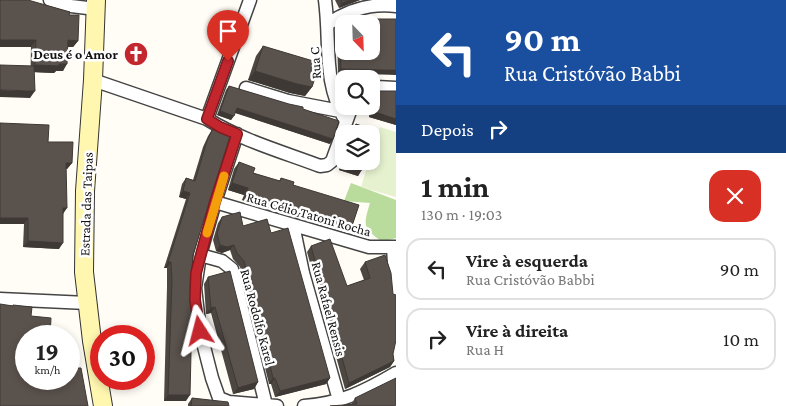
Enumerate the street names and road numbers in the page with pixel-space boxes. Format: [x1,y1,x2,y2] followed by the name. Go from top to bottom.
[306,46,324,80] street label: Rua C
[76,152,96,256] street label: Estrada das Taipas
[245,189,373,240] street label: Rua Célio Tatoni Rocha
[309,260,349,358] street label: Rua Rafael Rensis
[237,267,279,367] street label: Rua Rodolfo Karel

